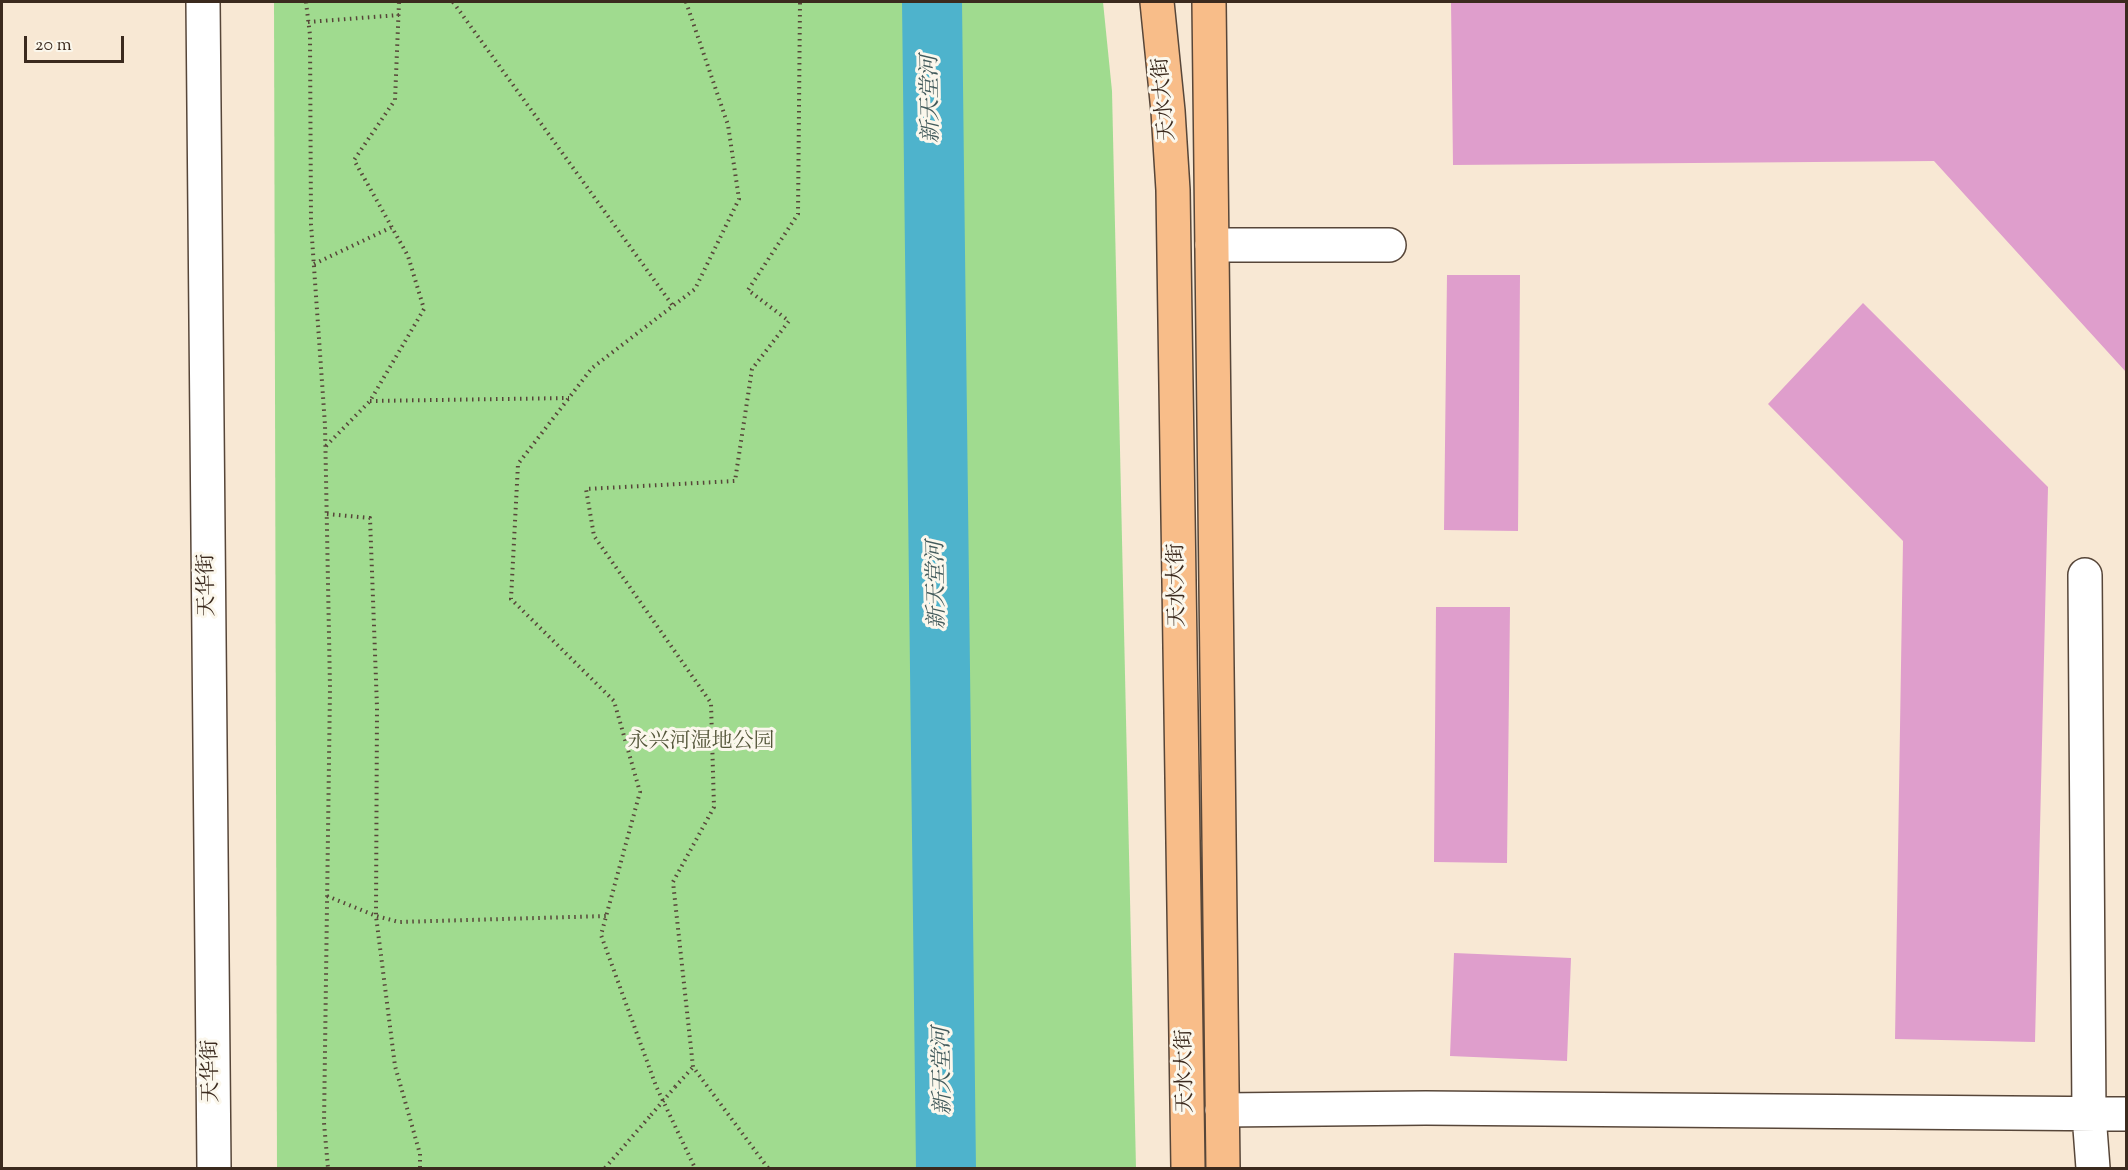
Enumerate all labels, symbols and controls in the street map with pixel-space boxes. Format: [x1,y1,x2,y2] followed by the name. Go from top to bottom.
[27,24,128,62] scale bar
[35,33,72,59] text: 20 m
[919,55,947,143] water label: 新天堂河
[1150,56,1182,142] street label: 天水大街
[925,541,953,629] water label: 新天堂河
[1166,543,1192,627] street label: 天水大街
[196,553,222,617] street label: 天华街
[628,730,774,756] park label: 永兴河湿地公园
[931,1027,959,1115] water label: 新天堂河
[1174,1029,1200,1113] street label: 天水大街
[200,1039,226,1103] street label: 天华街

